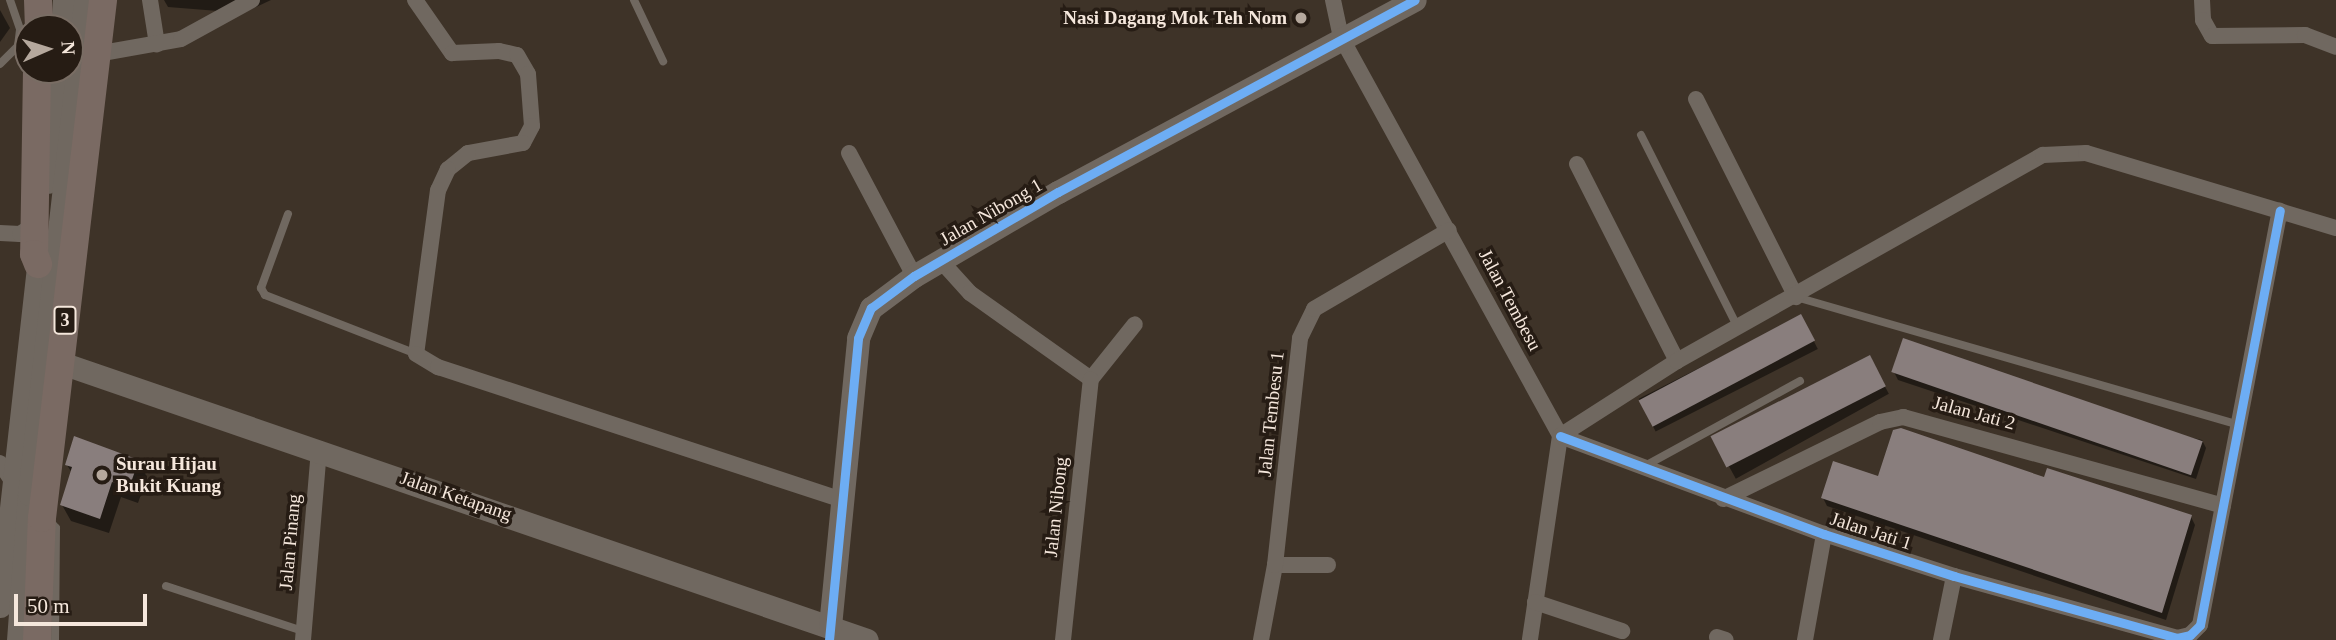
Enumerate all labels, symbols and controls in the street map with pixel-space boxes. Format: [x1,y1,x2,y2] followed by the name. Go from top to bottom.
[1063,7,1287,29] place label: Nasi Dagang Mok Teh Nom
[1293,10,1309,26] marker: Nasi Dagang Mok Teh Nom
[14,14,84,84] north arrow
[58,41,79,55] text: N
[935,173,1047,251] street label: Jalan Nibong 1
[1474,245,1546,355] street label: Jalan Tembesu
[53,306,77,334] road number: 3
[1253,350,1289,478] street label: Jalan Tembesu 1
[1930,391,2018,435] street label: Jalan Jati 2
[116,453,221,497] place label: Surau Hijau Bukit Kuang
[1039,456,1073,558] street label: Jalan Nibong
[397,466,515,526] street label: Jalan Ketapang
[94,467,110,483] marker: Surau Hijau Bukit Kuang
[274,493,306,591] street label: Jalan Pinang
[1827,507,1915,555] street label: Jalan Jati 1
[18,580,150,624] scale bar
[27,594,70,618] text: 50 m

